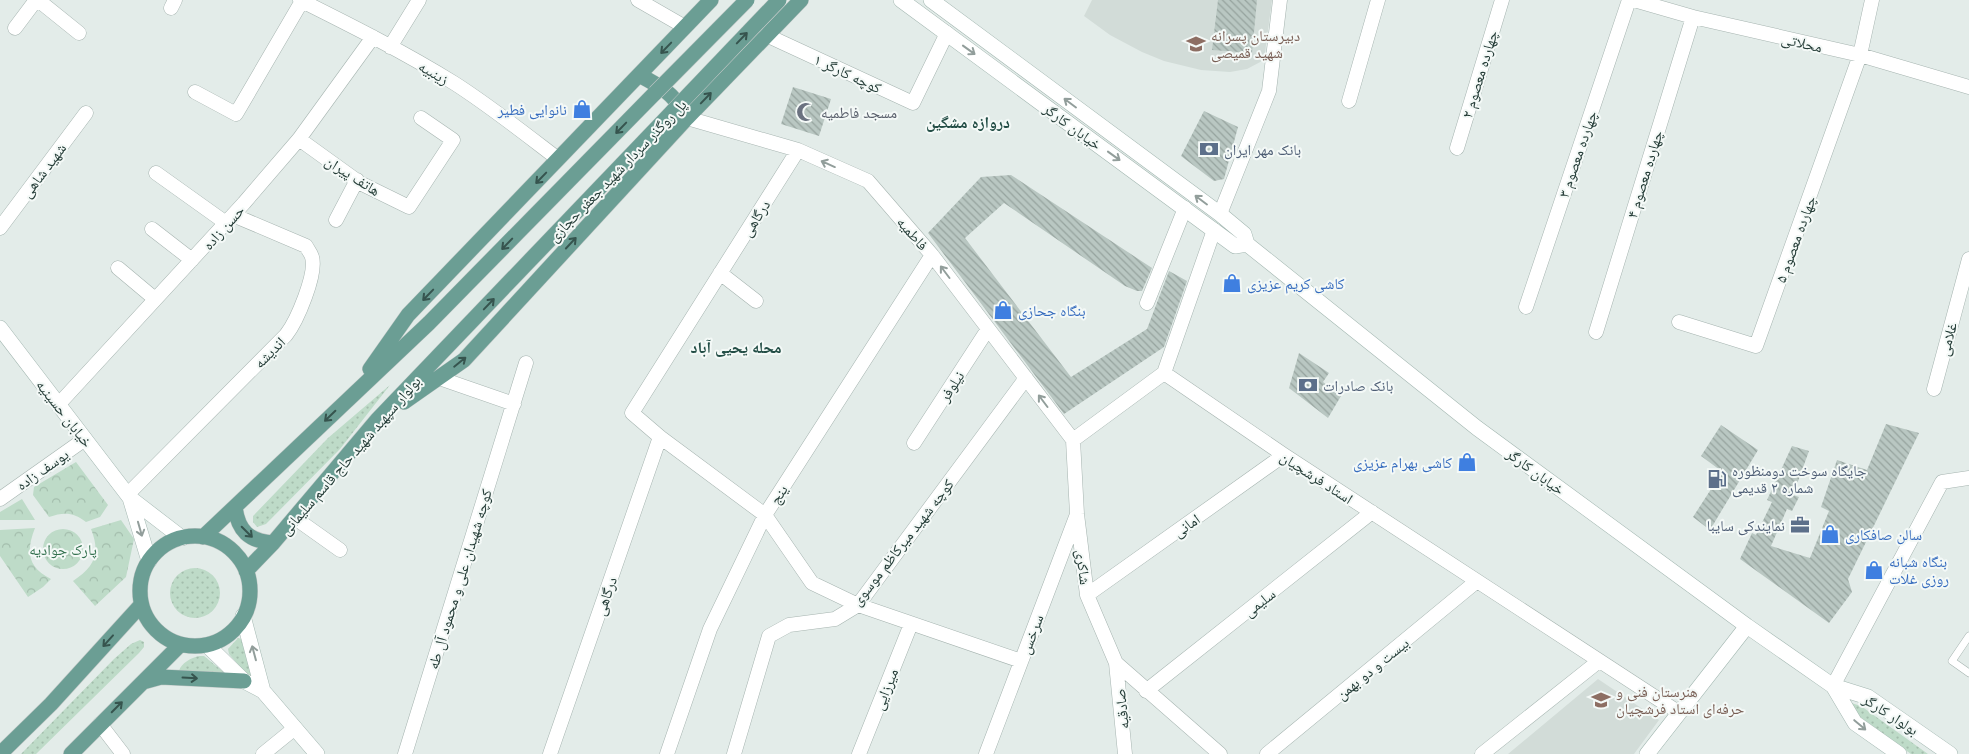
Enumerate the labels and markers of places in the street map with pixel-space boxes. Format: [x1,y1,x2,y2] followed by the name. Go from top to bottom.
[1211,25,1300,63] place label: دبیرستان پسرانه شهید قمیصی
[1185,33,1207,55] school or university icon: دبیرستان پسرانه شهید قمیصی
[571,98,593,120] shop icon: نانوایی فطیر
[497,99,567,120] place label: نانوایی فطیر
[795,101,817,123] mosque icon: مسجد فاطمیه
[821,102,897,122] place label: مسجد فاطمیه
[1198,138,1220,160] bank icon: بانک مهر ایران
[1224,139,1301,160] place label: بانک مهر ایران
[1221,272,1243,294] shop icon: کاشی کریم عزیزی
[1247,273,1344,294] place label: کاشی کریم عزیزی
[992,299,1014,321] shop icon: بنگاه جحازی
[1018,300,1086,321] place label: بنگاه جحازی
[1297,374,1319,396] bank icon: بانک صادرات
[1323,375,1393,395] place label: بانک صادرات
[1456,451,1478,473] shop icon: کاشی بهرام عزیزی
[1353,452,1452,473] place label: کاشی بهرام عزیزی
[1732,460,1867,498] place label: جایگاه سوخت دومنظوره شماره ۲ قدیمی
[1706,468,1728,490] fuel station icon: جایگاه سوخت دومنظوره شماره ۲ قدیمی
[1789,514,1811,536] office icon: نمايندكى سايبا
[1707,515,1785,536] place label: نمايندكى سايبا
[1819,523,1841,545] shop icon: سالن صافكارى
[1845,524,1922,545] place label: سالن صافكارى
[1889,551,1949,589] place label: بنگاه شبانه روزی غلات
[1863,559,1885,581] shop icon: بنگاه شبانه روزی غلات
[1616,681,1745,719] place label: هنرستان فنی و حرفه‌ای استاد فرشچیان
[1590,689,1612,711] school or university icon: هنرستان فنی و حرفه‌ای استاد فرشچیان

